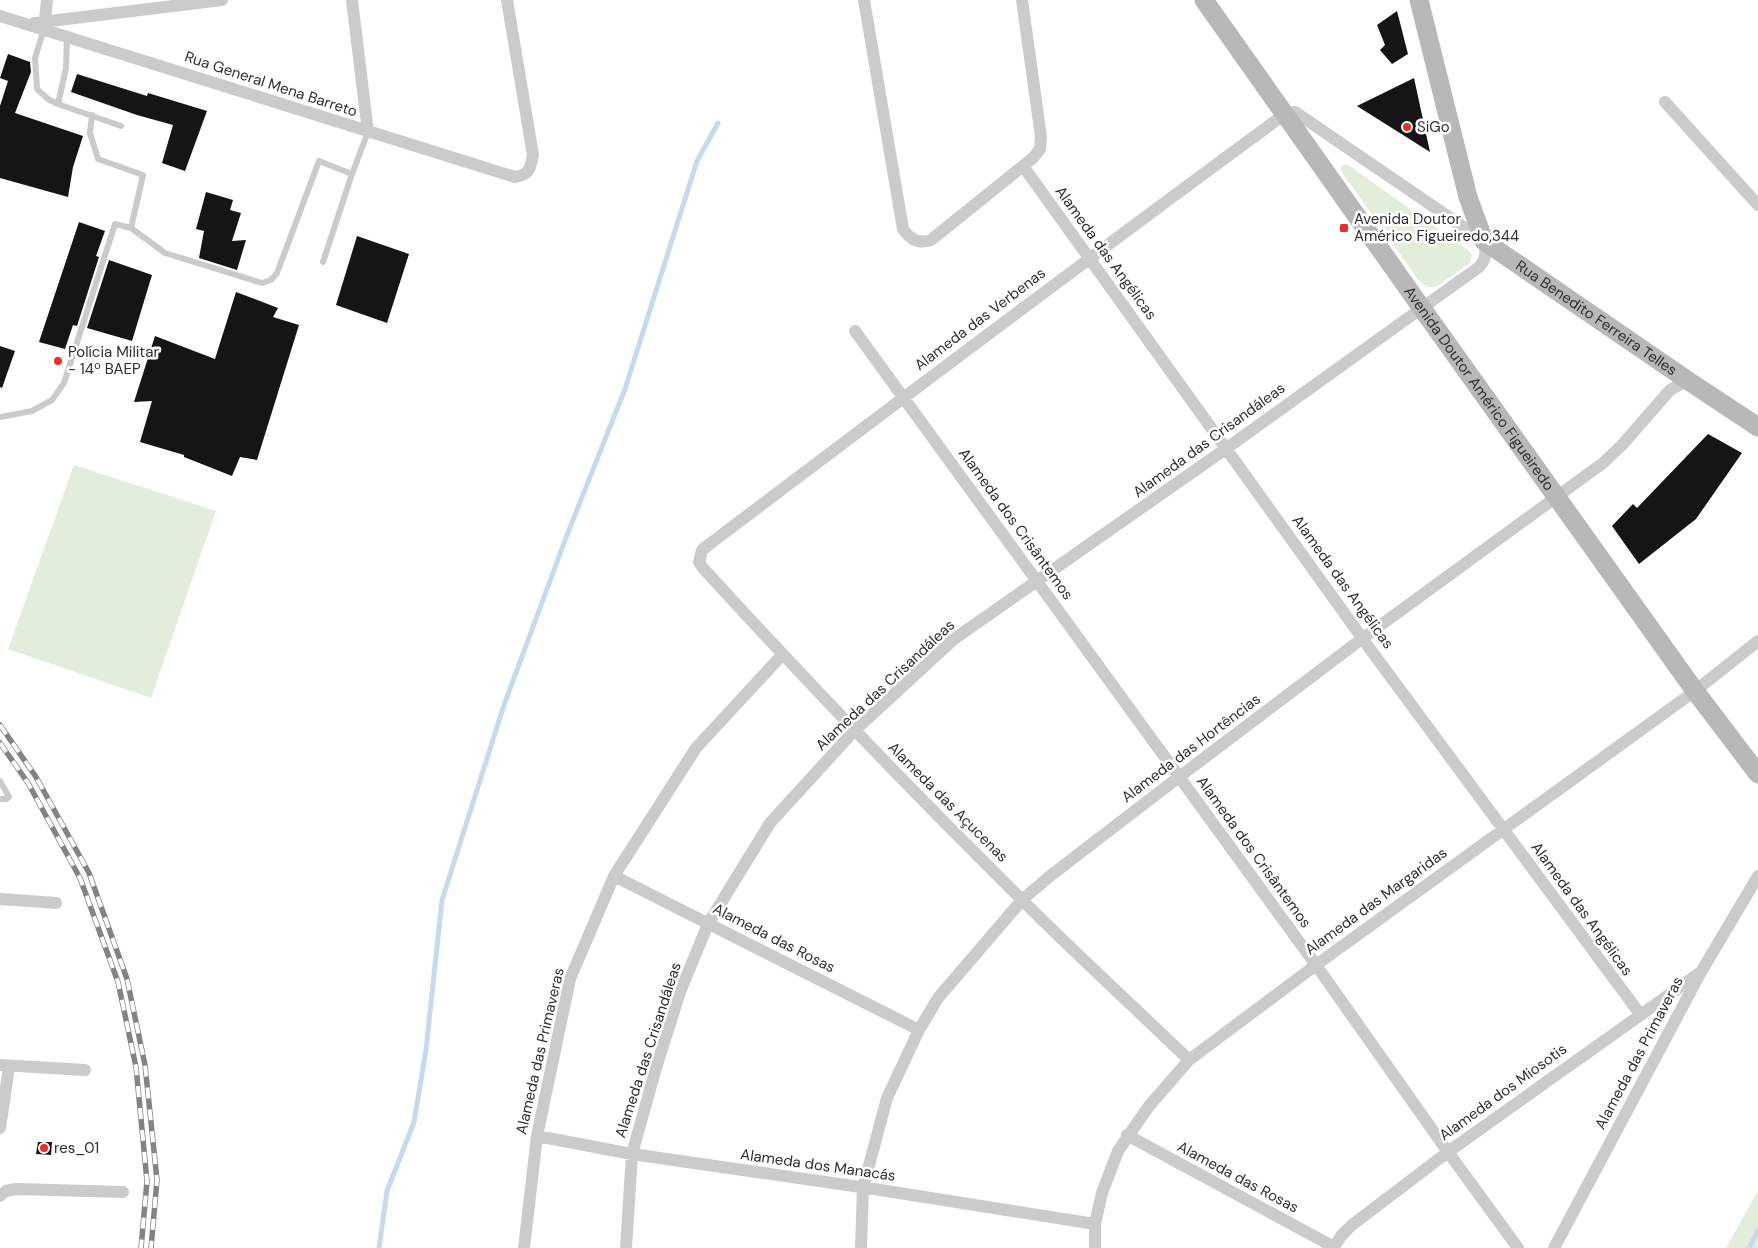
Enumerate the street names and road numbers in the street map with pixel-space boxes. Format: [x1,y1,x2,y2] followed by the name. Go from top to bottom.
[182,47,360,121] street label: Rua General Mena Barreto
[1051,182,1161,324] street label: Alameda das Angélicas
[1512,256,1681,380] street label: Rua Benedito Ferreira Telles
[910,263,1050,375] street label: Alameda das Verbenas
[1399,282,1559,495] street label: Avenida Doutor Américo Figueiredo
[1129,378,1289,502] street label: Alameda das Crisandáleas
[954,444,1078,604] street label: Alameda dos Crisântemos
[1288,511,1398,653] street label: Alameda das Angélicas
[811,615,959,755] street label: Alameda das Crisandáleas
[1117,689,1265,807] street label: Alameda das Hortências
[884,738,1012,866] street label: Alameda das Açucenas
[1192,772,1316,932] street label: Alameda dos Crisântemos
[1527,838,1637,980] street label: Alameda das Angélicas
[1301,843,1451,959] street label: Alameda das Margaridas
[710,899,838,977] street label: Alameda das Rosas
[610,960,686,1140] street label: Alameda das Crisandáleas
[511,966,569,1136] street label: Alameda das Primaveras
[1590,973,1688,1133] street label: Alameda das Primaveras
[1435,1039,1571,1145] street label: Alameda dos Miosotis
[1174,1137,1302,1217] street label: Alameda das Rosas
[739,1144,897,1186] street label: Alameda dos Manacás

